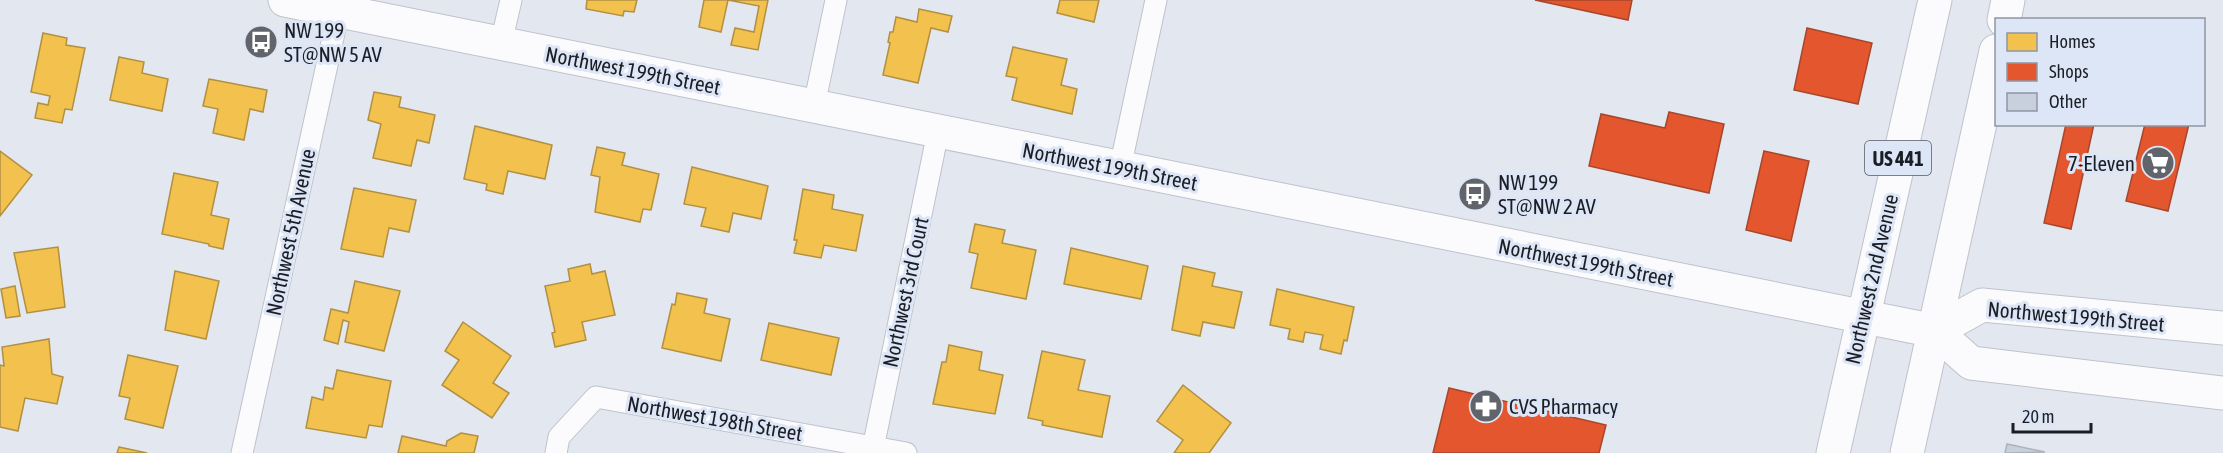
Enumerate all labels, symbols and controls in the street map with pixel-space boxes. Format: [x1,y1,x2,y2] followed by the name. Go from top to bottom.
[284,18,383,66] place label: NW 199 ST@NW 5 AV
[1995,18,2205,126] legend
[243,24,279,60] bus stop icon: NW 199 ST@NW 5 AV
[2049,31,2095,52] text: Homes
[544,41,722,99] street label: Northwest 199th Street
[2049,61,2089,82] text: Shops
[2049,91,2088,112] text: Other
[1021,137,1199,195] street label: Northwest 199th Street
[1865,141,1931,175] road number: US 441
[2140,145,2176,181] supermarket icon: 7-Eleven
[261,146,319,318] street label: Northwest 5th Avenue
[2068,151,2135,175] place label: 7-Eleven
[1498,170,1597,218] place label: NW 199 ST@NW 2 AV
[1457,176,1493,212] bus stop icon: NW 199 ST@NW 2 AV
[1840,192,1902,366] street label: Northwest 2nd Avenue
[877,215,933,369] street label: Northwest 3rd Court
[1497,233,1675,291] street label: Northwest 199th Street
[1987,296,2165,336] street label: Northwest 199th Street
[1468,388,1504,424] pharmacy icon: CVS Pharmacy
[626,391,804,445] street label: Northwest 198th Street
[1509,394,1619,418] place label: CVS Pharmacy
[2013,396,2091,434] scale bar
[2022,406,2054,427] text: 20 m

